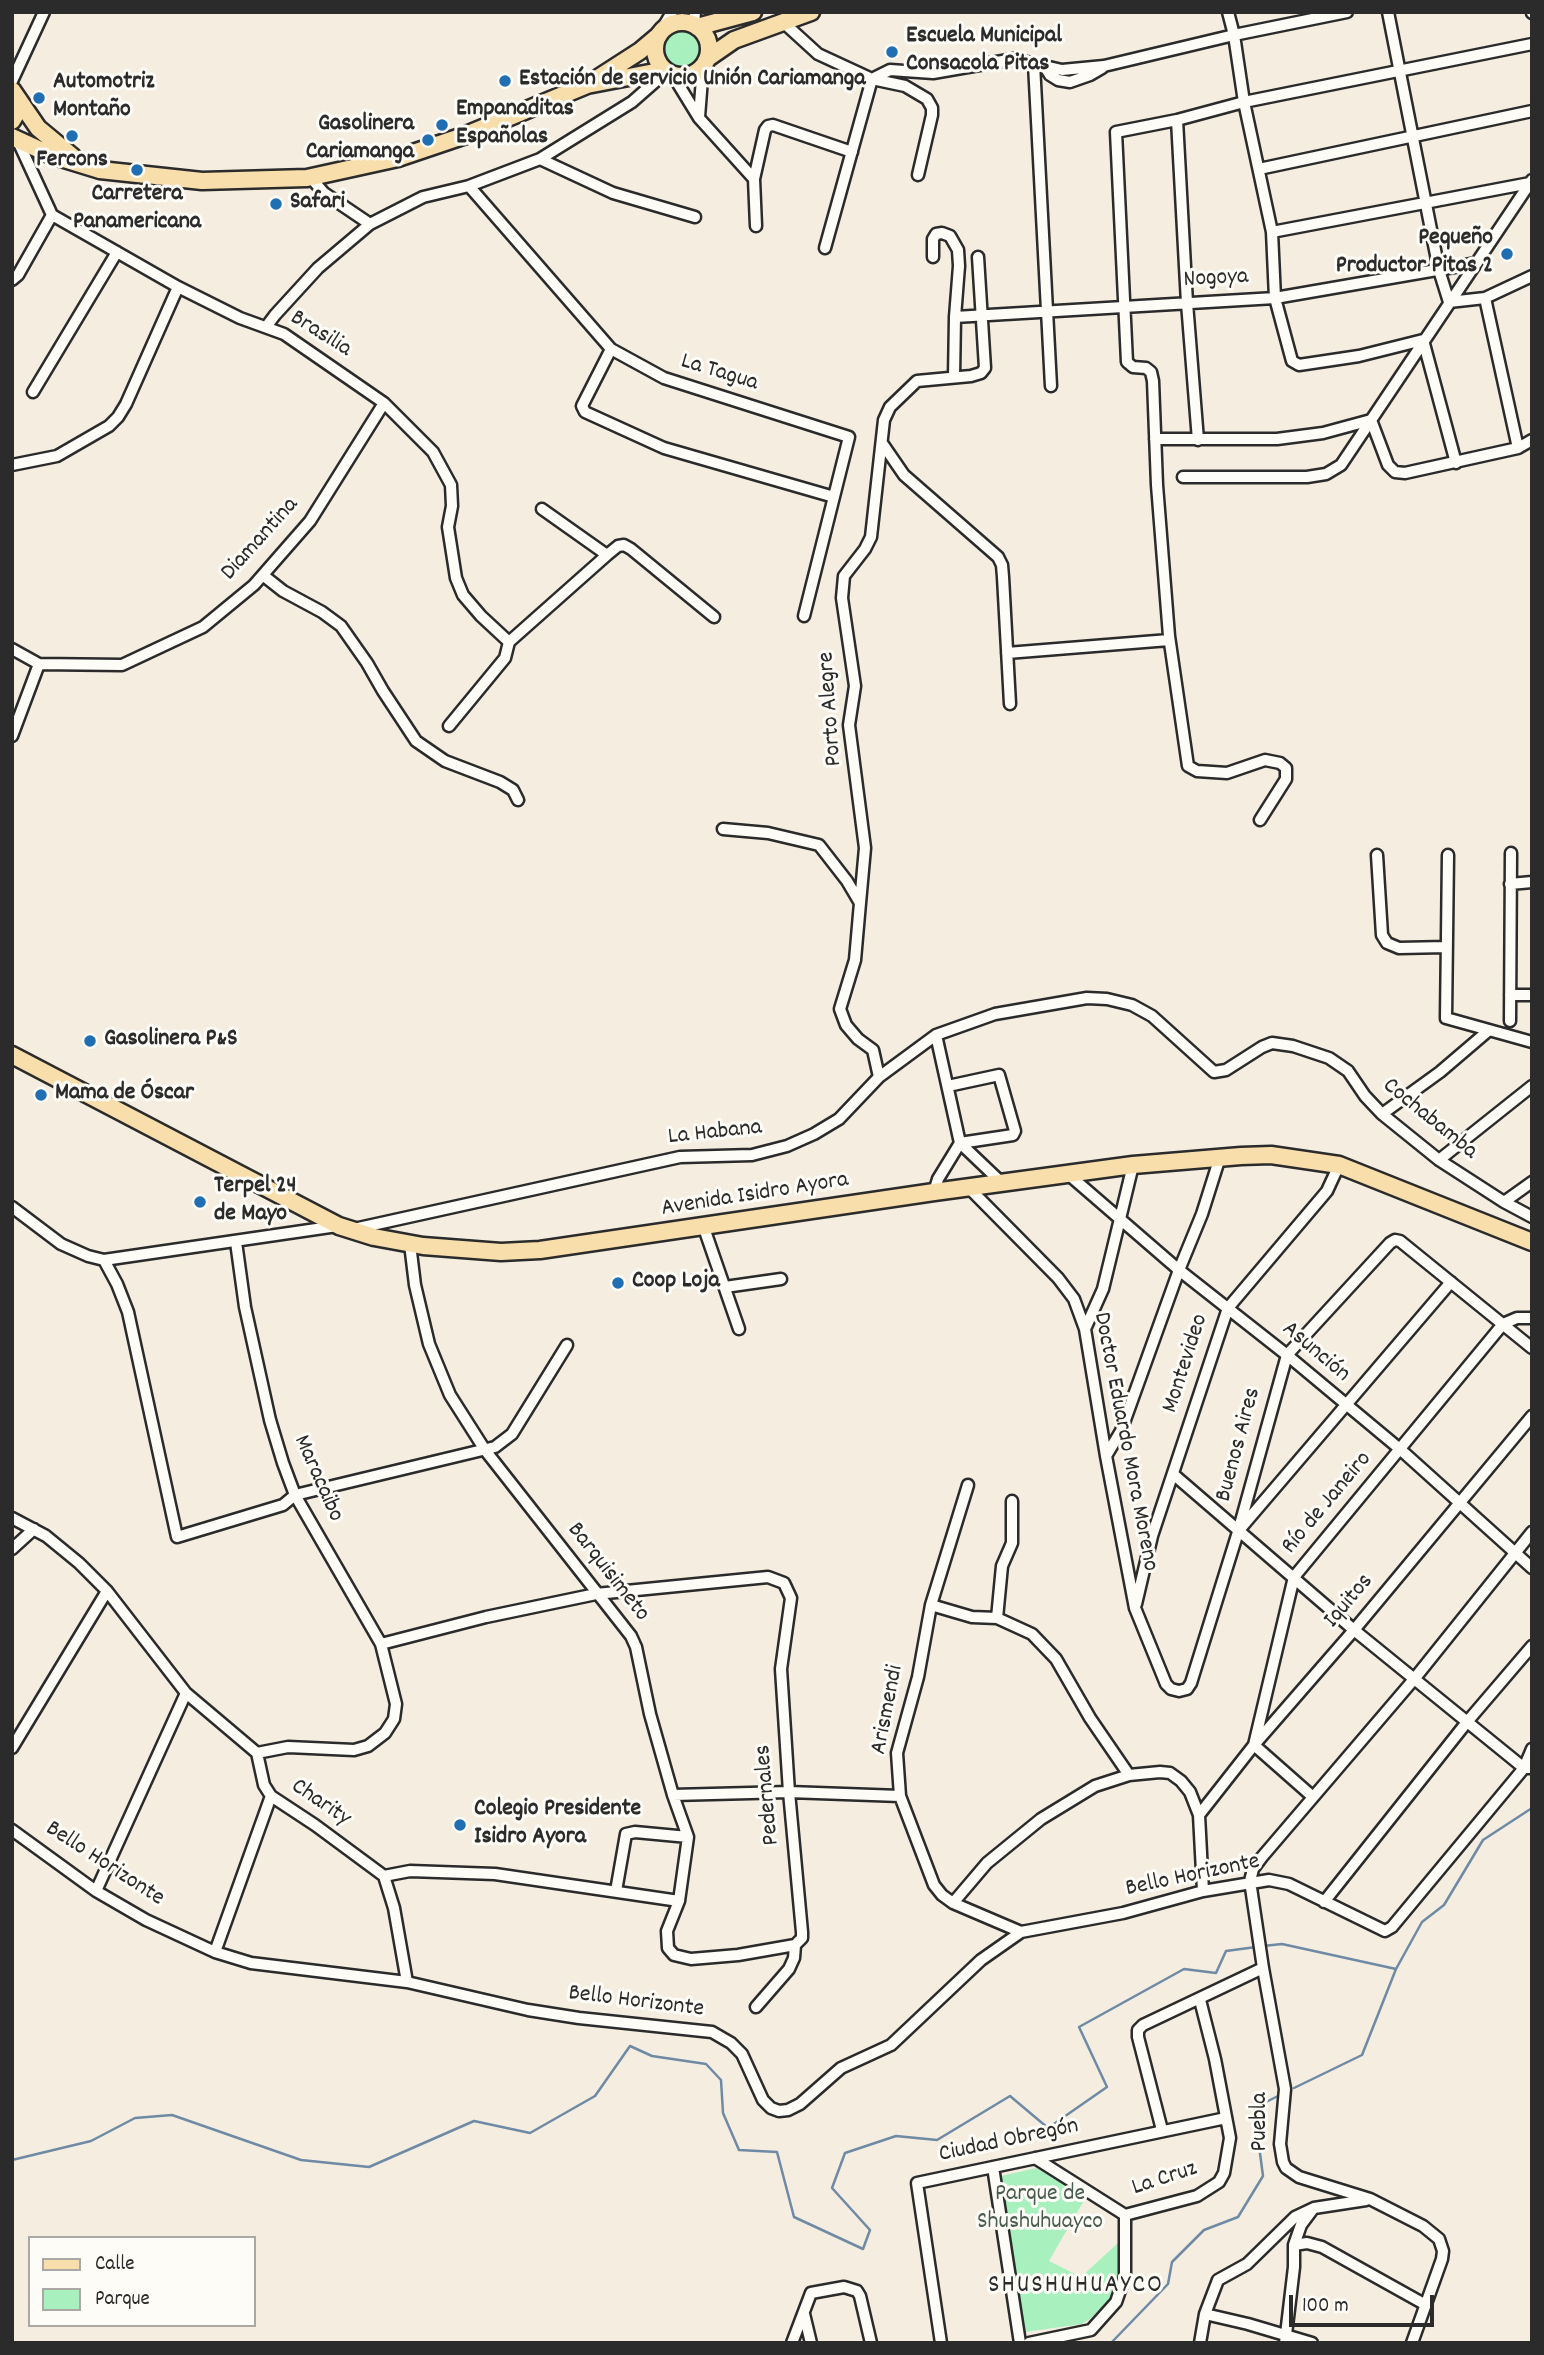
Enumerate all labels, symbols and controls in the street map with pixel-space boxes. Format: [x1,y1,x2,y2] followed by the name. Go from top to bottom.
[906,24,1062,80] place label: Escuela Municipal Consacola Pitas
[884,44,900,60] marker: Escuela Municipal Consacola Pitas
[519,67,865,95] place label: Estación de servicio Unión Cariamanga
[53,70,154,126] place label: Automotriz Montaño
[497,73,513,89] marker: Estación de servicio Unión Cariamanga
[31,90,47,106] marker: Automotriz Montaño
[456,97,574,153] place label: Empanaditas Españolas
[306,112,414,168] place label: Gasolinera Cariamanga
[434,117,450,133] marker: Empanaditas Españolas
[64,128,80,144] marker: Fercons
[420,132,436,148] marker: Gasolinera Cariamanga
[36,148,108,176] place label: Fercons
[129,162,145,178] marker: Carretera Panamericana
[73,182,201,238] place label: Carretera Panamericana
[290,190,345,218] place label: Safari
[268,196,284,212] marker: Safari
[1336,226,1493,282] place label: Pequeño Productor Pitas 2
[1499,246,1515,262] marker: Pequeño Productor Pitas 2
[1183,264,1249,296] street label: Nogoya
[284,305,356,365] street label: Brasilia
[677,349,761,399] street label: La Tagua
[216,492,306,588] street label: Diamantina
[814,651,850,767] street label: Porto Alegre
[104,1027,238,1055] place label: Gasolinera P&S
[82,1033,98,1049] marker: Gasolinera P&S
[1376,1073,1482,1167] street label: Cochabamba
[55,1081,194,1109] place label: Mama de Óscar
[33,1087,49,1103] marker: Mama de Óscar
[667,1115,763,1153] street label: La Habana
[659,1167,851,1225] street label: Avenida Isidro Ayora
[214,1174,296,1230] place label: Terpel 24 de Mayo
[192,1194,208,1210] marker: Terpel 24 de Mayo
[632,1269,720,1297] place label: Coop Loja
[610,1275,626,1291] marker: Coop Loja
[1085,1310,1163,1574] street label: Doctor Eduardo Mora Moreno
[1158,1311,1216,1417] street label: Montevideo
[1275,1316,1355,1390] street label: Asunción
[1211,1385,1269,1505] street label: Buenos Aires
[285,1431,349,1527] street label: Maracaibo
[1277,1447,1379,1561] street label: Río de Janeiro
[559,1518,655,1628] street label: Barquisimeto
[1319,1569,1381,1635] street label: Iquitos
[866,1663,912,1757] street label: Arismendi
[750,1743,788,1847] street label: Pedernales
[285,1774,355,1834] street label: Charity
[474,1797,641,1853] place label: Colegio Presidente Isidro Ayora
[39,1816,169,1914] street label: Bello Horizonte
[452,1817,468,1833] marker: Colegio Presidente Isidro Ayora
[1123,1849,1263,1905] street label: Bello Horizonte
[567,1980,705,2026] street label: Bello Horizonte
[1248,2092,1276,2152] street label: Puebla
[937,2113,1081,2171] street label: Ciudad Obregón
[1129,2156,1201,2204] street label: La Cruz
[977,2182,1103,2238] park label: Parque de Shushuhuayco
[28,2236,256,2327] legend
[95,2250,134,2280] text: Calle
[990,2271,1162,2303] district label: SHUSHUHUAYCO
[1292,2282,1437,2326] scale bar
[95,2285,150,2315] text: Parque
[1302,2292,1349,2322] text: 100 m

